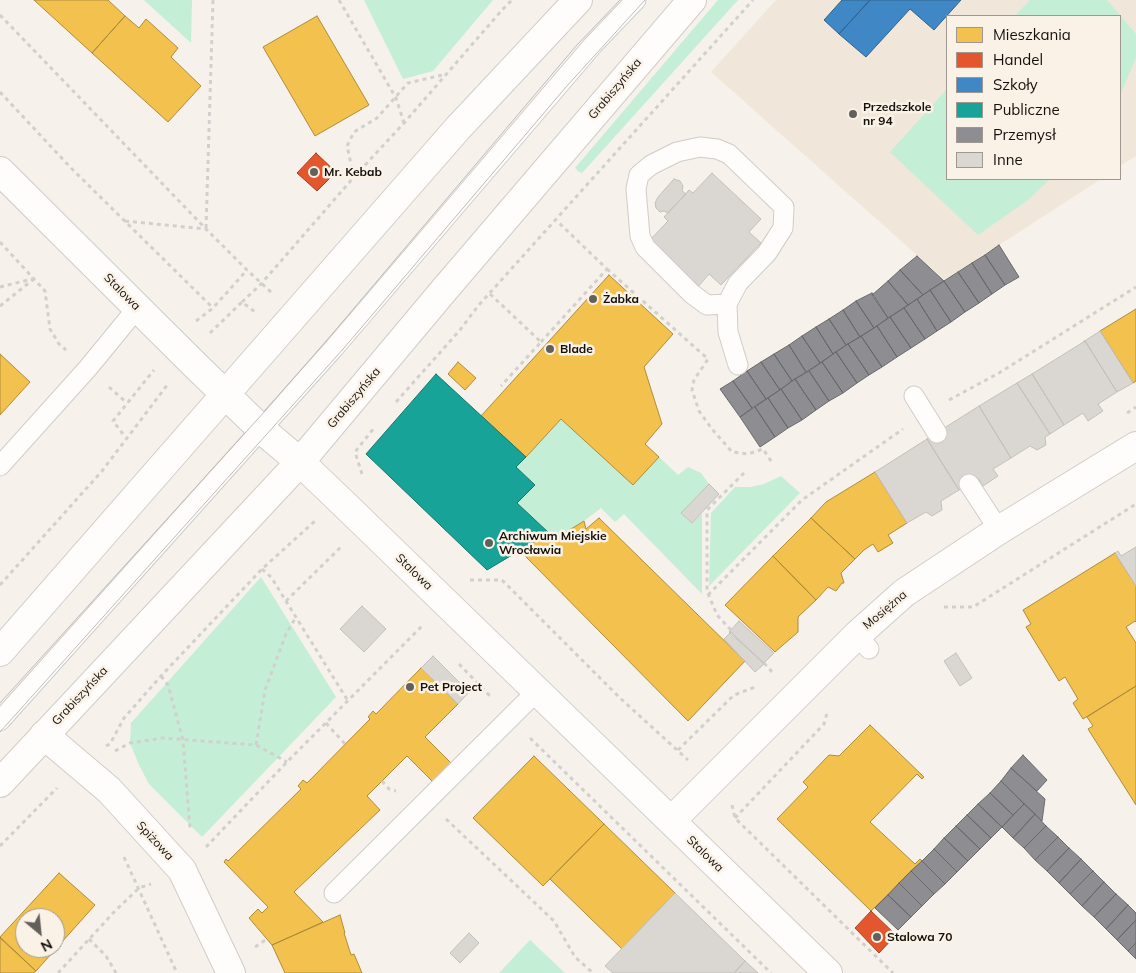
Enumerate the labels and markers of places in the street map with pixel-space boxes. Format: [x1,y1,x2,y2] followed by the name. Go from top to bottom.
[863,100,931,128] place label: Przedszkole nr 94
[847,108,859,120] marker: Przedszkole nr 94
[324,165,382,179] place label: Mr. Kebab
[308,166,320,178] marker: Mr. Kebab
[603,292,639,306] place label: Żabka
[587,293,599,305] marker: Żabka
[560,342,593,356] place label: Blade
[544,343,556,355] marker: Blade
[499,529,606,557] place label: Archiwum Miejskie Wrocławia
[483,537,495,549] marker: Archiwum Miejskie Wrocławia
[420,680,482,694] place label: Pet Project
[404,681,416,693] marker: Pet Project
[887,930,952,944] place label: Stalowa 70
[871,931,883,943] marker: Stalowa 70

